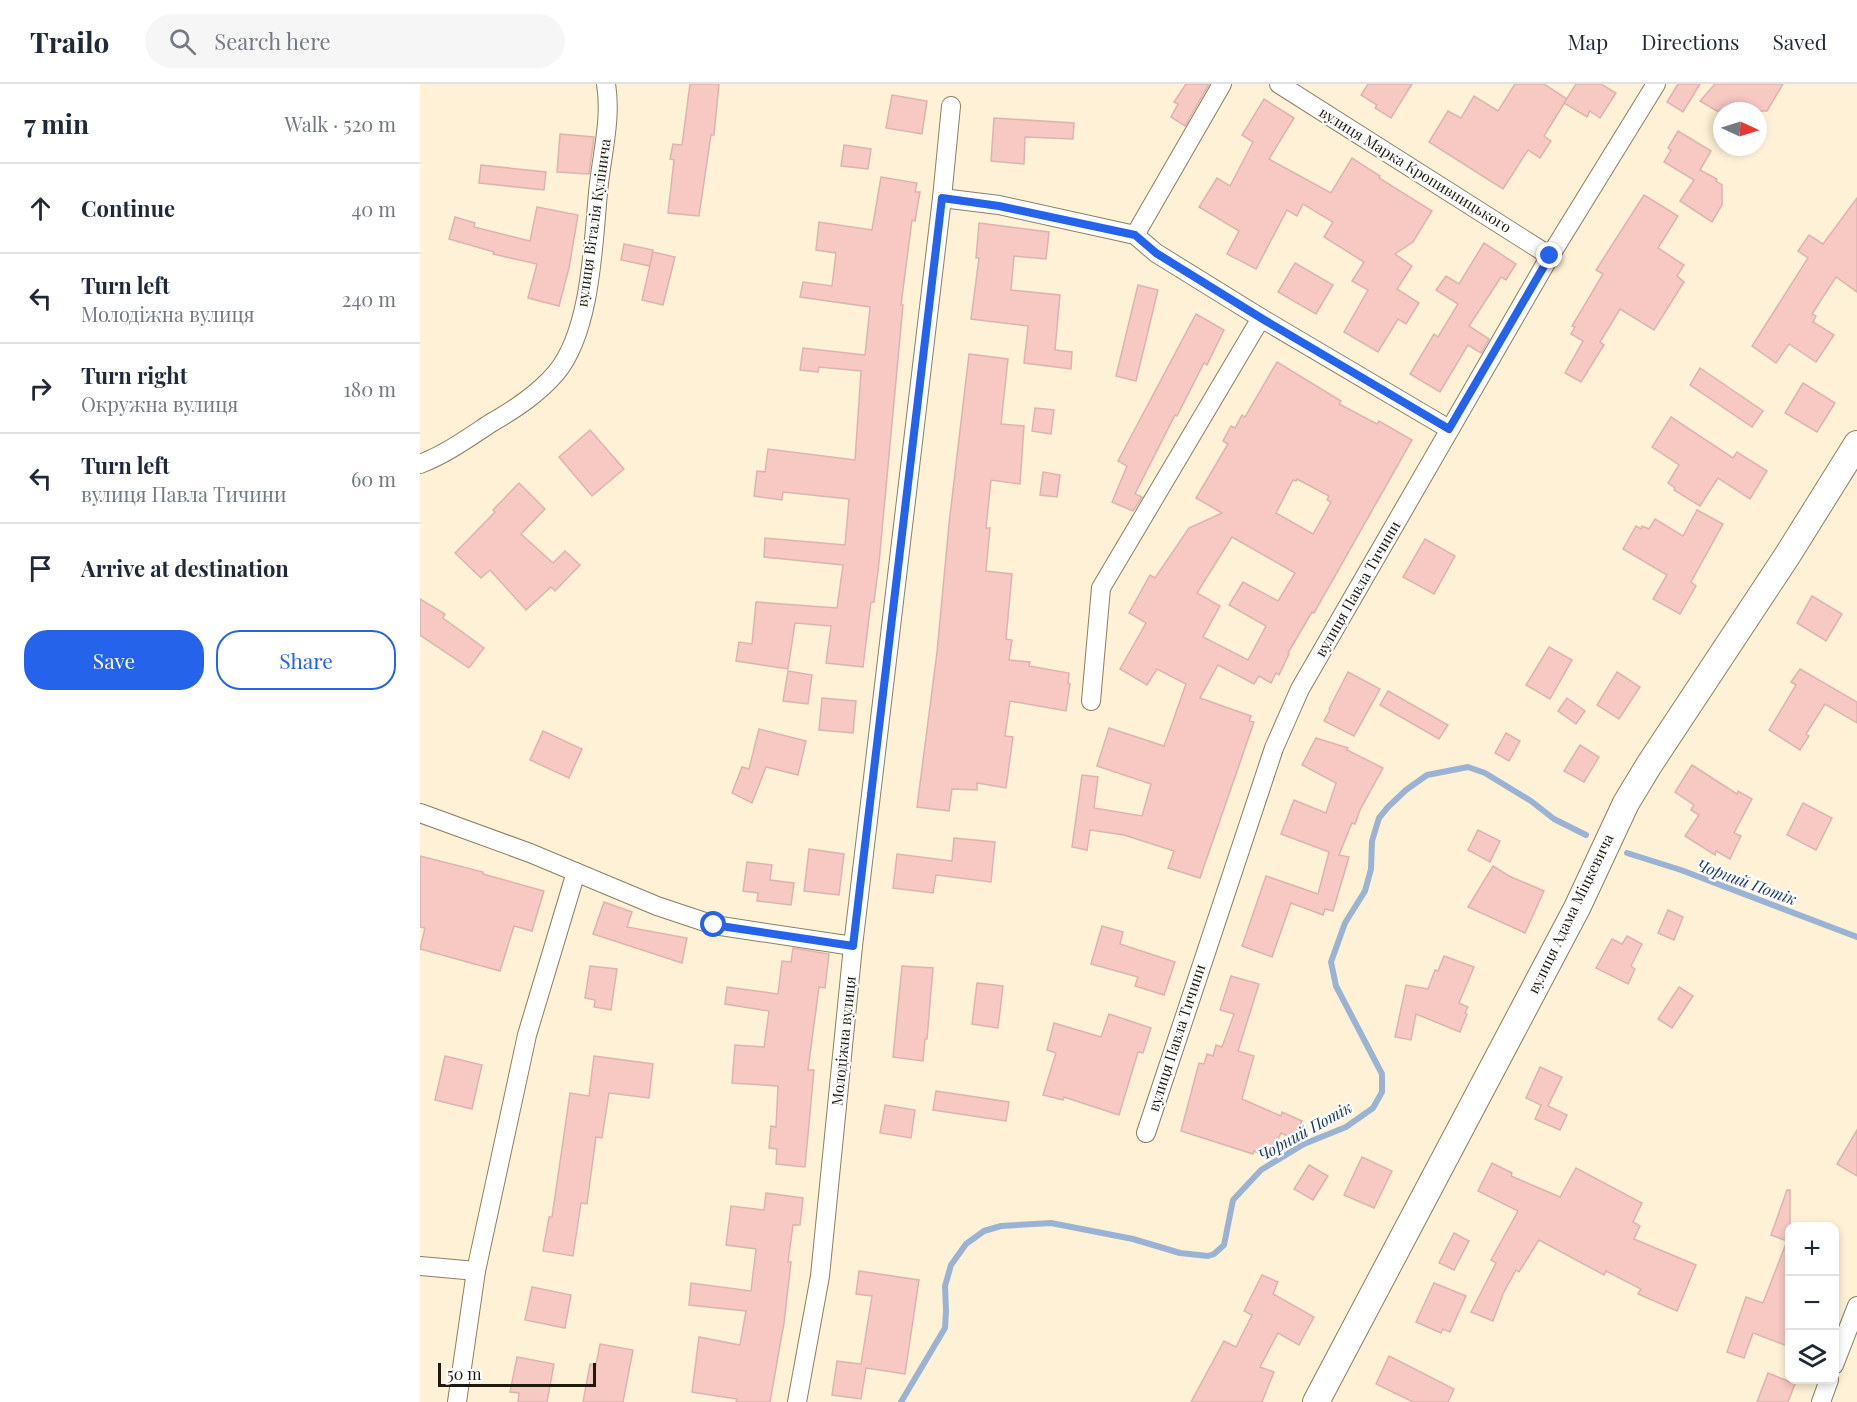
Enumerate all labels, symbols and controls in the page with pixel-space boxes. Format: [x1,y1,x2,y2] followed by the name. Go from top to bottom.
[145,14,565,68] search box
[30,23,109,60] text: Trailo
[166,25,199,58] icon: search
[214,26,331,56] text: Search here
[1567,27,1608,55] text: Map
[1641,27,1739,55] text: Directions
[1772,27,1827,55] text: Saved
[1316,102,1515,237] street label: вулиця Марка Кропивницького
[1713,102,1767,156] north arrow
[24,106,89,141] text: 7 min
[285,110,396,137] text: Walk · 520 m
[571,137,615,308] street label: вулиця Віталія Кулінича
[24,192,57,225] icon: ahead
[81,193,175,223] text: Continue
[351,195,396,222] text: 40 m
[1536,242,1562,268] route end
[81,270,170,300] text: Turn left
[24,282,57,315] icon: left
[342,285,396,312] text: 240 m
[81,300,254,327] text: Молодіжна вулиця
[81,360,187,390] text: Turn right
[24,372,57,405] icon: right
[343,375,396,402] text: 180 m
[81,390,238,417] text: Окружна вулиця
[81,450,170,480] text: Turn left
[24,462,57,495] icon: left
[351,465,396,492] text: 60 m
[81,480,287,507] text: вулиця Павла Тичини
[1310,517,1404,660] street label: вулиця Павла Тичини
[24,552,57,585] icon: arrive
[81,553,289,583] text: Arrive at destination
[24,630,204,690] button: Save
[216,630,396,690] button: Share
[1523,830,1618,997] street label: вулиця Адама Міцкевича
[1694,854,1800,909] water label: Чорний Потік
[700,911,726,937] route start
[1143,961,1209,1114] street label: вулиця Павла Тичини
[826,975,860,1107] street label: Молодіжна вулиця
[1254,1096,1356,1165] water label: Чорний Потік
[1785,1222,1839,1384] map controls
[1785,1222,1839,1276] button: +
[1785,1276,1839,1330] button: −
[1785,1330,1839,1384] button: layers
[438,1360,596,1388] scale bar
[447,1363,481,1384] text: 50 m

